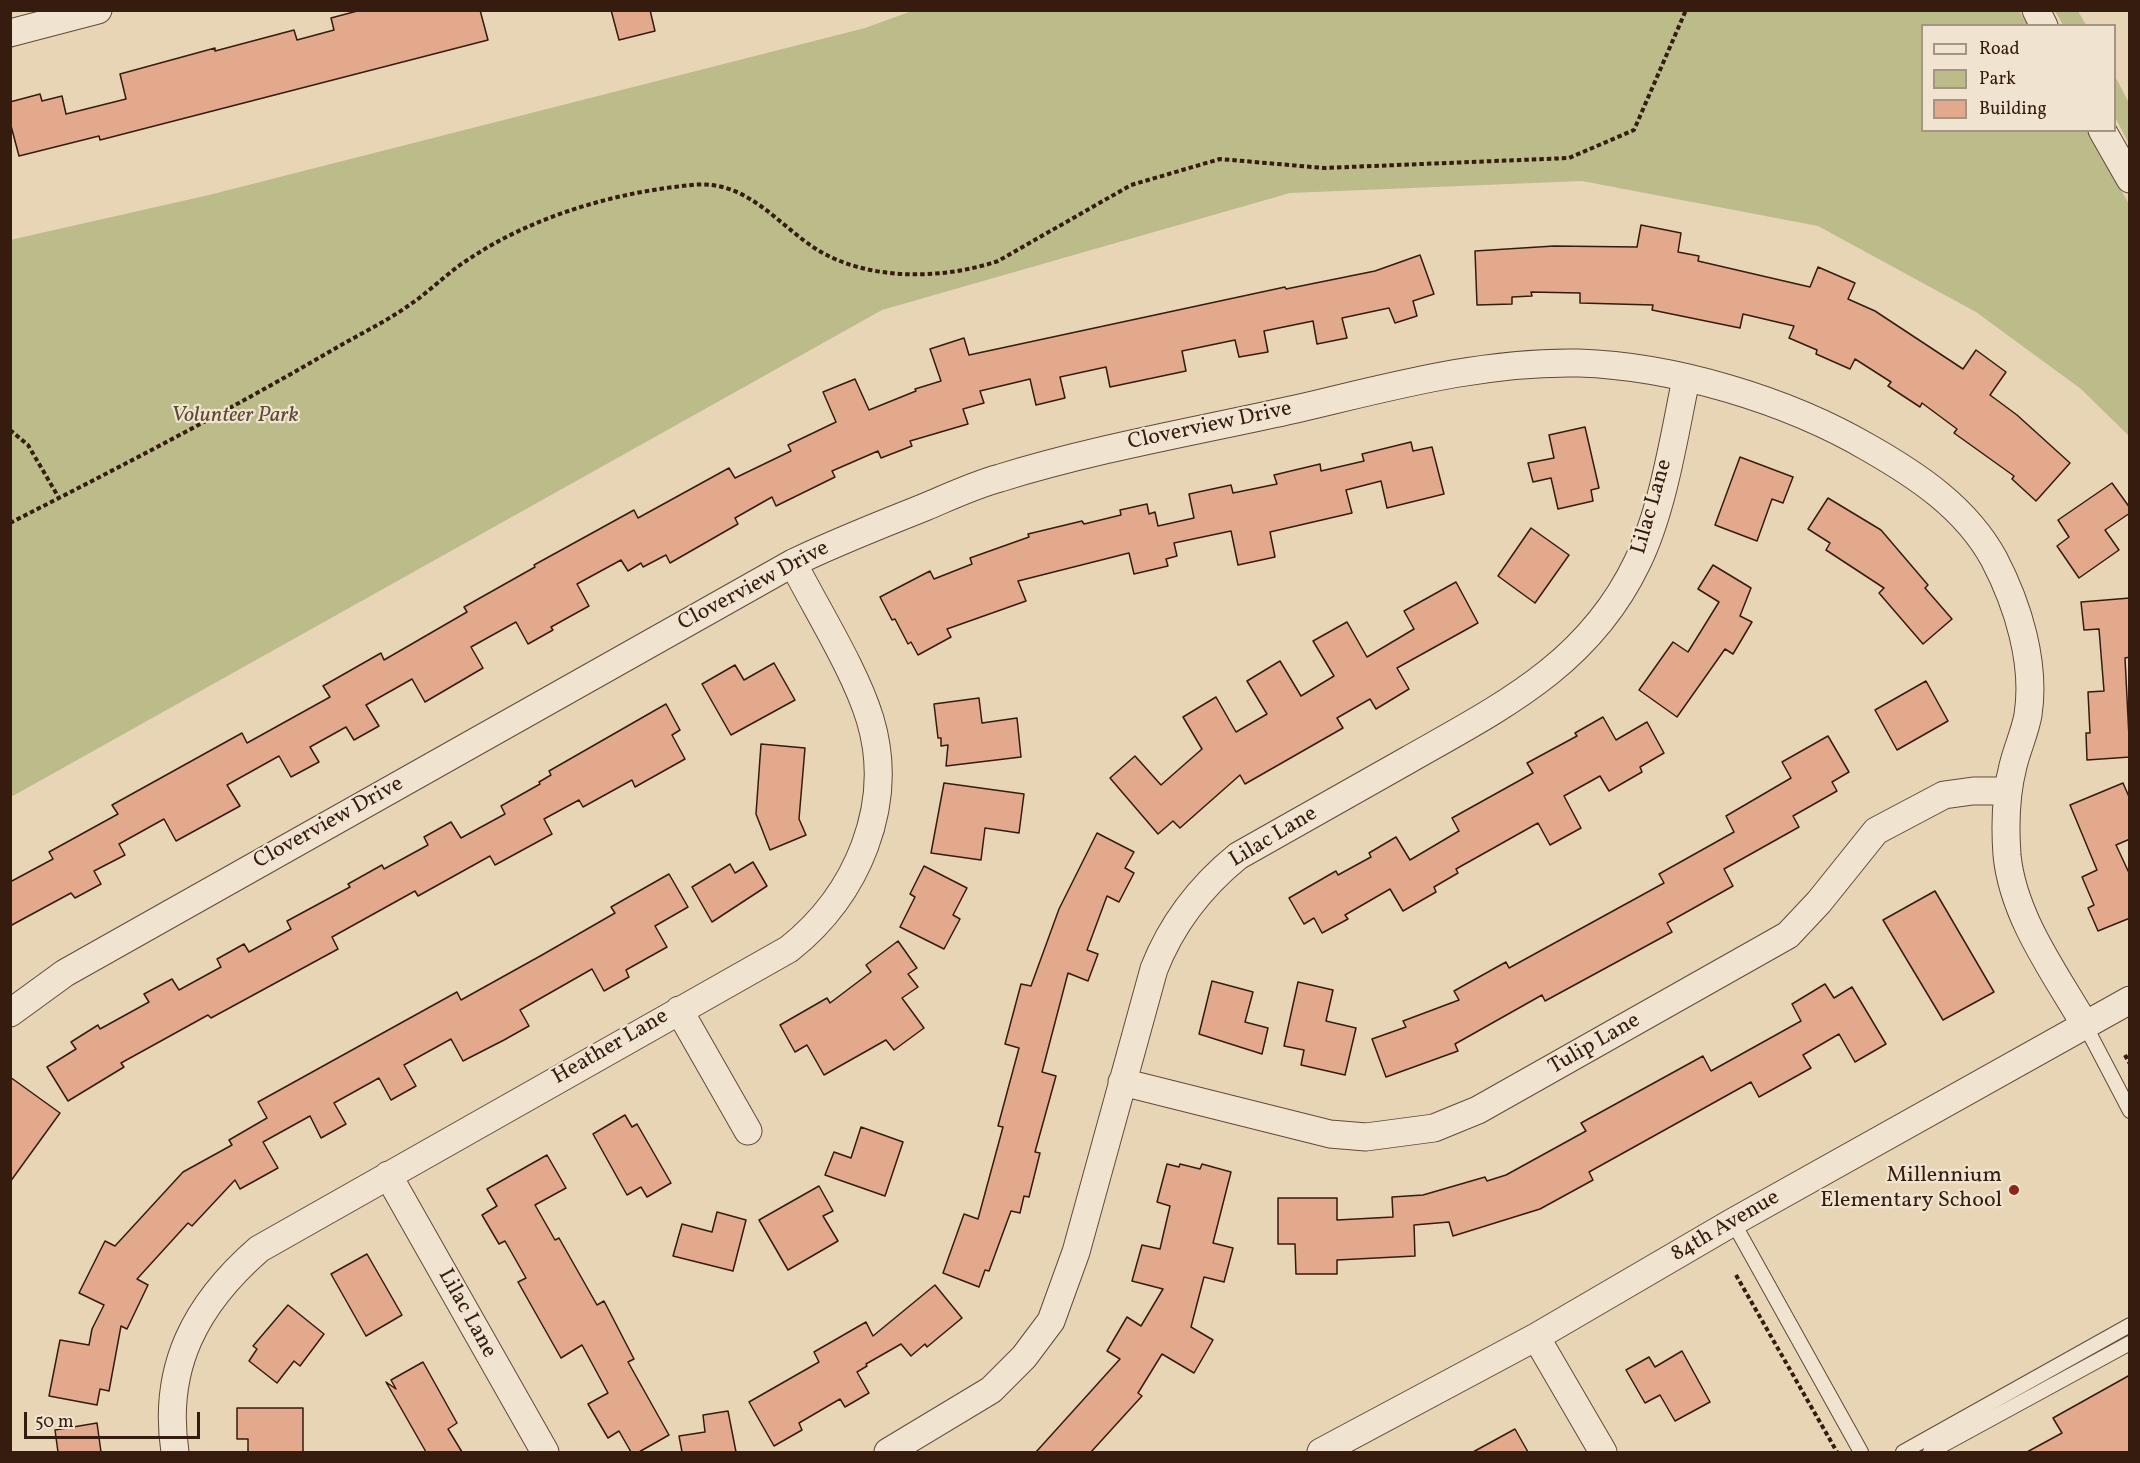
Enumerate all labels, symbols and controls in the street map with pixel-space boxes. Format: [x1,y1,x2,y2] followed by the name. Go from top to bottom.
[1921,24,2116,132] legend
[1979,37,2020,62] text: Road
[1979,67,2016,92] text: Park
[1979,97,2047,122] text: Building
[1126,397,1294,457] street label: Cloverview Drive
[171,404,299,430] park label: Volunteer Park
[1627,456,1679,558] street label: Lilac Lane
[674,536,834,638] street label: Cloverview Drive
[250,772,408,876] street label: Cloverview Drive
[1225,802,1323,874] street label: Lilac Lane
[548,1004,674,1092] street label: Heather Lane
[1545,1008,1645,1082] street label: Tulip Lane
[1820,1164,2002,1216] place label: Millennium Elementary School
[2007,1183,2021,1197] marker: Millennium Elementary School
[1667,1185,1785,1269] street label: 84th Avenue
[431,1265,501,1363] street label: Lilac Lane
[27,1400,202,1438] scale bar
[35,1410,74,1435] text: 50 m

